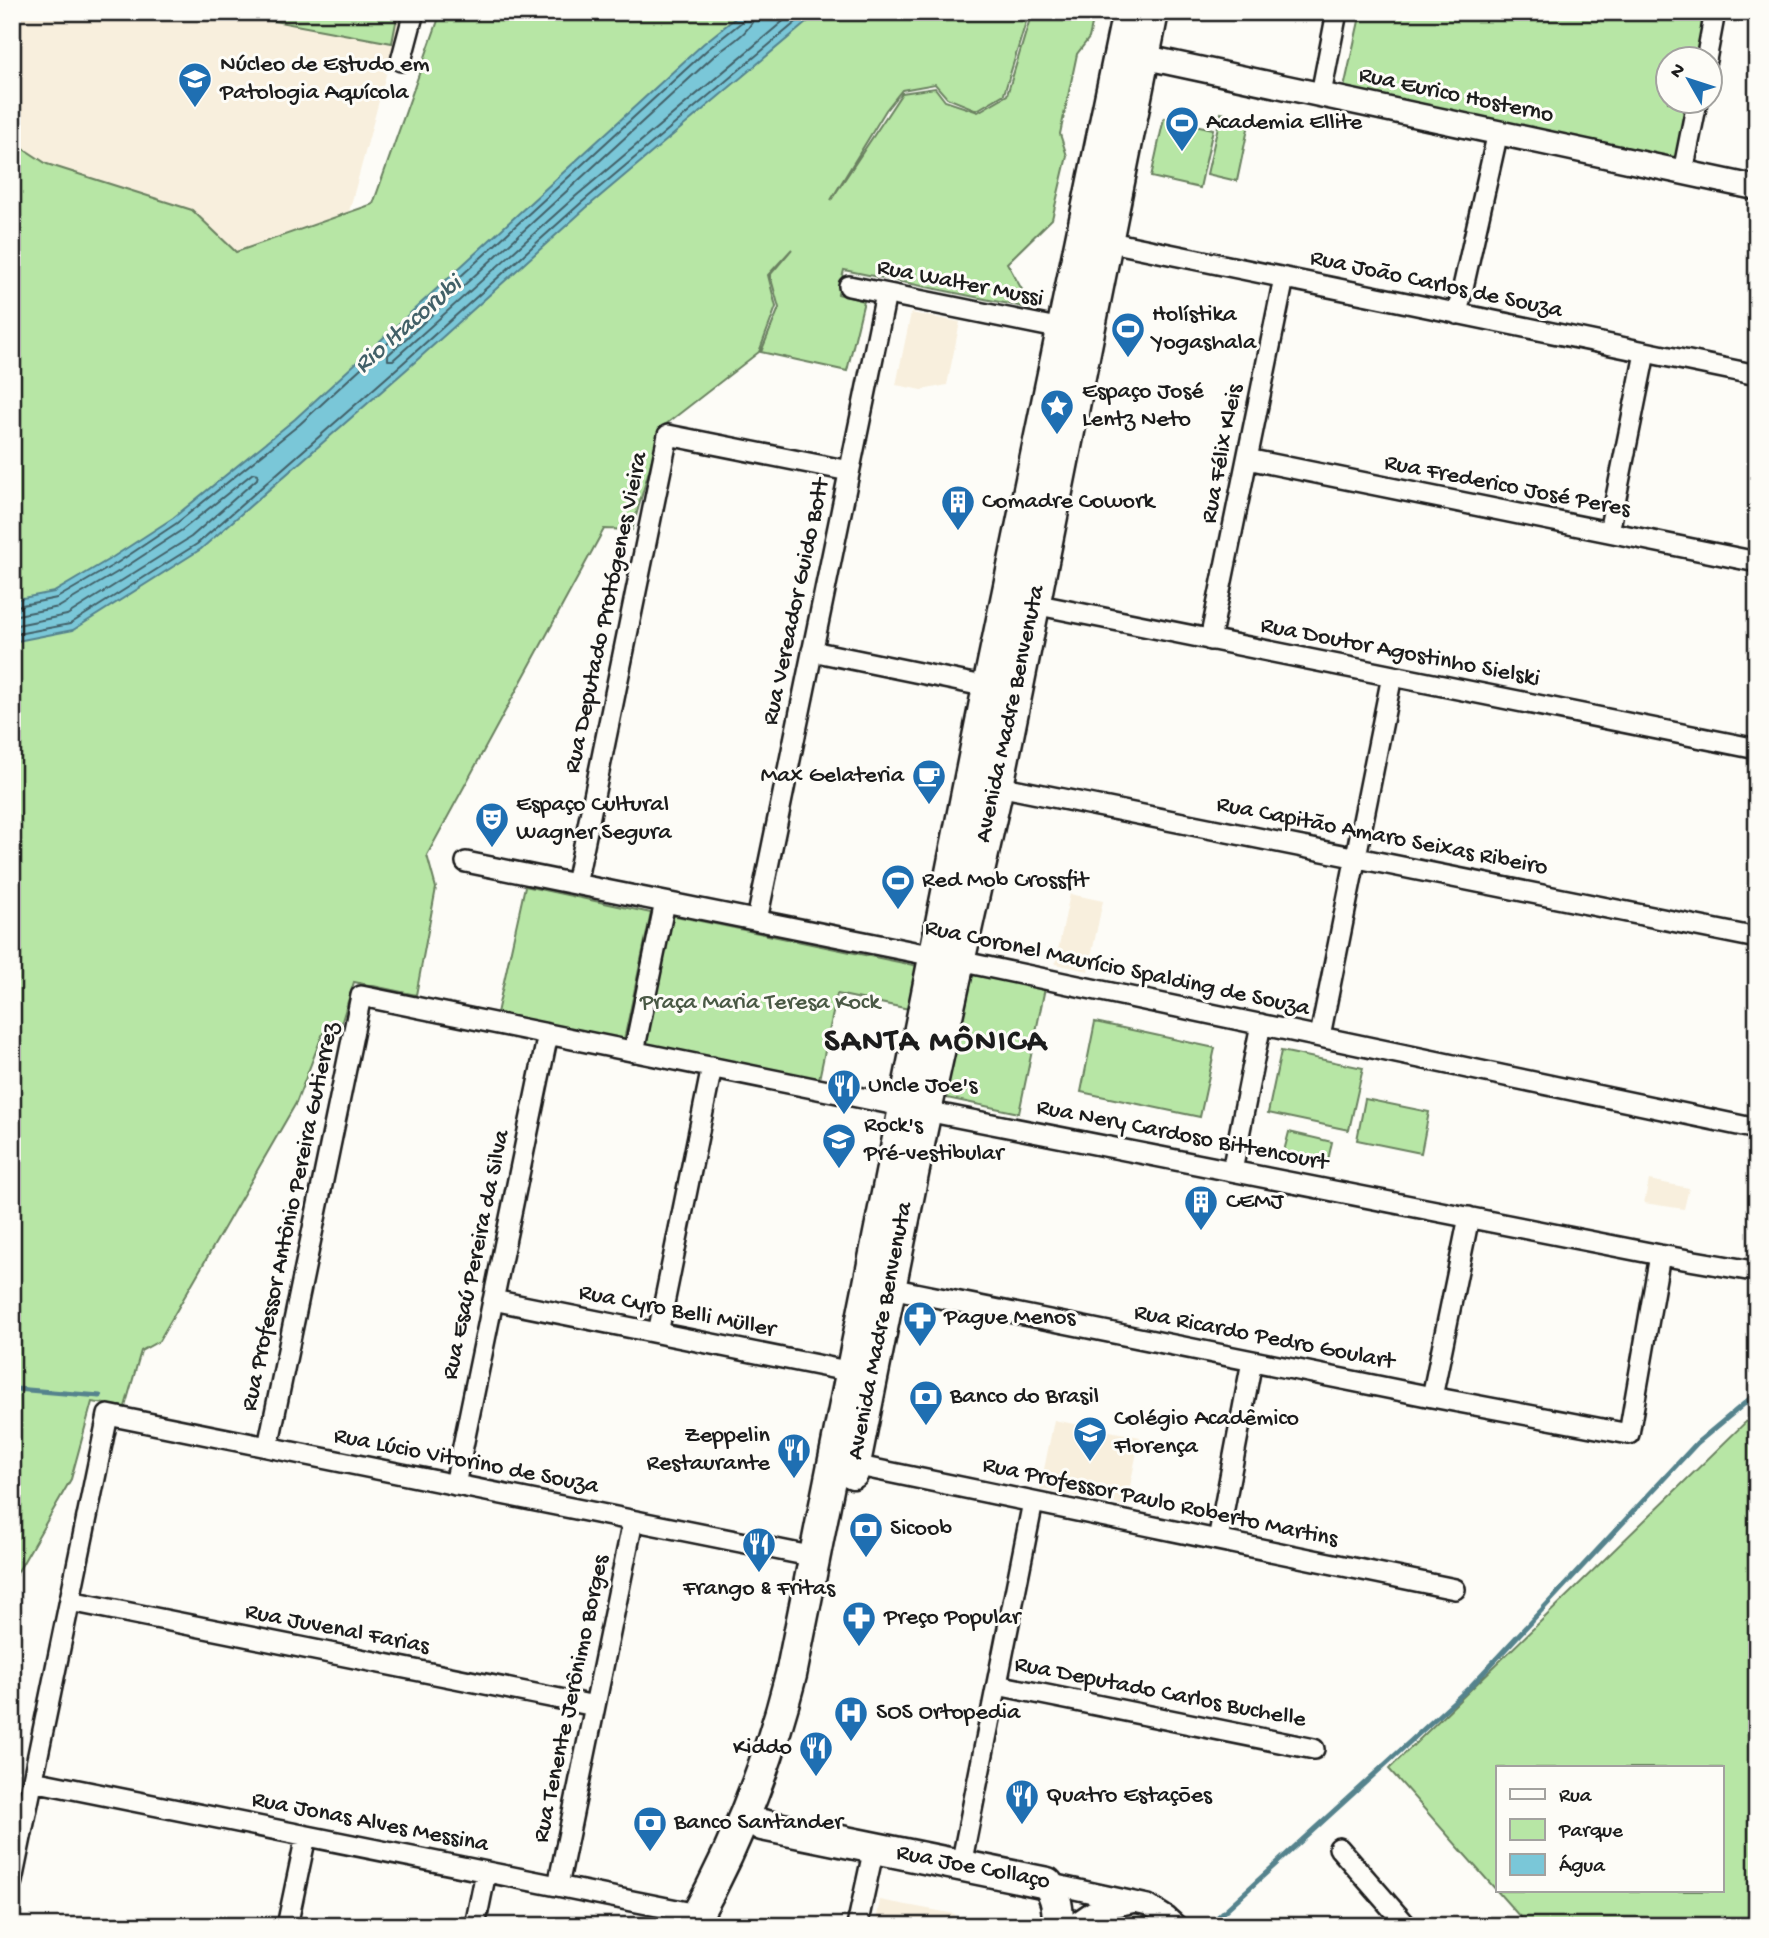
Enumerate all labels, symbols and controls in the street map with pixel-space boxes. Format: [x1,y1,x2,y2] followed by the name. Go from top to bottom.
[1654,46,1724,116] north arrow
[219,51,430,108] place label: Núcleo de Estudo em Patologia Aquícola
[1666,59,1691,84] text: N
[176,60,214,109] school or university icon: Núcleo de Estudo em Patologia Aquícola
[1356,61,1556,131] street label: Rua Eurico Hosterno
[1163,104,1201,153] sports icon: Academia Ellite
[1206,109,1363,138] place label: Academia Ellite
[1307,244,1566,326] street label: Rua João Carlos de Souza
[874,254,1046,314] street label: Rua Walter Mussi
[349,268,472,381] water label: Rio Itacorubi
[1150,301,1257,358] place label: Holístika Yogashala
[1109,310,1147,359] sports icon: Holístika Yogashala
[1082,378,1204,435] place label: Espaço José Lentz Neto
[1195,381,1251,526] street label: Rua Félix Kleis
[1038,387,1076,436] place icon: Espaço José Lentz Neto
[559,449,655,776] street label: Rua Deputado Protógenes Vieira
[1382,449,1634,525] street label: Rua Frederico José Peres
[757,474,838,728] street label: Rua Vereador Guido Bott
[939,483,977,532] building icon: Comadre Cowork
[982,488,1156,517] place label: Comadre Cowork
[970,582,1053,845] street label: Avenida Madre Benvenuta
[1258,612,1542,694] street label: Rua Doutor Agostinho Sielski
[910,757,948,806] cafe icon: Max Gelateria
[760,762,905,791] place label: Max Gelateria
[516,791,672,848] place label: Espaço Cultural Wagner Segura
[1214,791,1550,883] street label: Rua Capitão Amaro Seixas Ribeiro
[473,800,511,849] theatre icon: Espaço Cultural Wagner Segura
[879,862,917,911] sports icon: Red Mob Crossfit
[922,867,1090,896] place label: Red Mob Crossfit
[922,914,1313,1024] street label: Rua Coronel Maurício Spalding de Souza
[639,989,882,1018] park label: Praça Maria Teresa Kock
[236,1019,347,1414] street label: Rua Professor Antônio Pereira Gutierrez
[824,1024,1048,1062] district label: SANTA MÔNICA
[825,1067,863,1116] restaurant icon: Uncle Joe's
[868,1072,978,1101] place label: Uncle Joe's
[1034,1094,1332,1179] street label: Rua Nery Cardoso Bittencourt
[863,1112,1006,1169] place label: Rock's Pré-vestibular
[820,1121,858,1170] school or university icon: Rock's Pré-vestibular
[436,1127,518,1383] street label: Rua Esaú Pereira da Silva
[1182,1183,1220,1232] building icon: CEMJ
[1226,1188,1285,1217] place label: CEMJ
[842,1199,920,1462] street label: Avenida Madre Benvenuta
[576,1279,780,1346] street label: Rua Cyro Belli Müller
[1131,1298,1399,1378] street label: Rua Ricardo Pedro Goulart
[901,1299,939,1348] pharmacy icon: Pague Menos
[943,1304,1076,1333] place label: Pague Menos
[907,1378,945,1427] bank icon: Banco do Brasil
[949,1383,1099,1412] place label: Banco do Brasil
[1113,1405,1299,1462] place label: Colégio Acadêmico Florença
[1071,1414,1109,1463] school or university icon: Colégio Acadêmico Florença
[331,1422,602,1502] street label: Rua Lúcio Vitorino de Souza
[646,1422,771,1479] place label: Zeppelin Restaurante
[775,1431,813,1480] restaurant icon: Zeppelin Restaurante
[980,1451,1341,1555] street label: Rua Professor Paulo Roberto Martins
[847,1510,885,1559] bank icon: Sicoob
[890,1515,952,1544] place label: Sicoob
[740,1525,778,1574] restaurant icon: Frango & Fritas
[527,1551,617,1846] street label: Rua Tenente Jerônimo Borges
[682,1575,836,1604] place label: Frango & Fritas
[242,1598,433,1662] street label: Rua Juvenal Farias
[840,1599,878,1648] pharmacy icon: Preço Popular
[883,1604,1023,1633] place label: Preço Popular
[1012,1650,1309,1736] street label: Rua Deputado Carlos Buchelle
[832,1694,870,1743] hospital icon: SOS Ortopedia
[876,1699,1021,1728] place label: SOS Ortopedia
[797,1729,835,1778] restaurant icon: Kiddo
[733,1734,792,1763] place label: Kiddo
[1496,1766,1724,1892] legend
[1003,1777,1041,1826] restaurant icon: Quatro Estações
[1046,1782,1213,1811] place label: Quatro Estações
[1559,1785,1593,1810] text: Rua
[249,1786,492,1860] street label: Rua Jonas Alves Messina
[631,1804,669,1853] bank icon: Banco Santander
[673,1809,845,1838] place label: Banco Santander
[1558,1820,1624,1845] text: Parque
[894,1839,1052,1897] street label: Rua Joe Collaço
[1559,1854,1606,1880] text: Água

